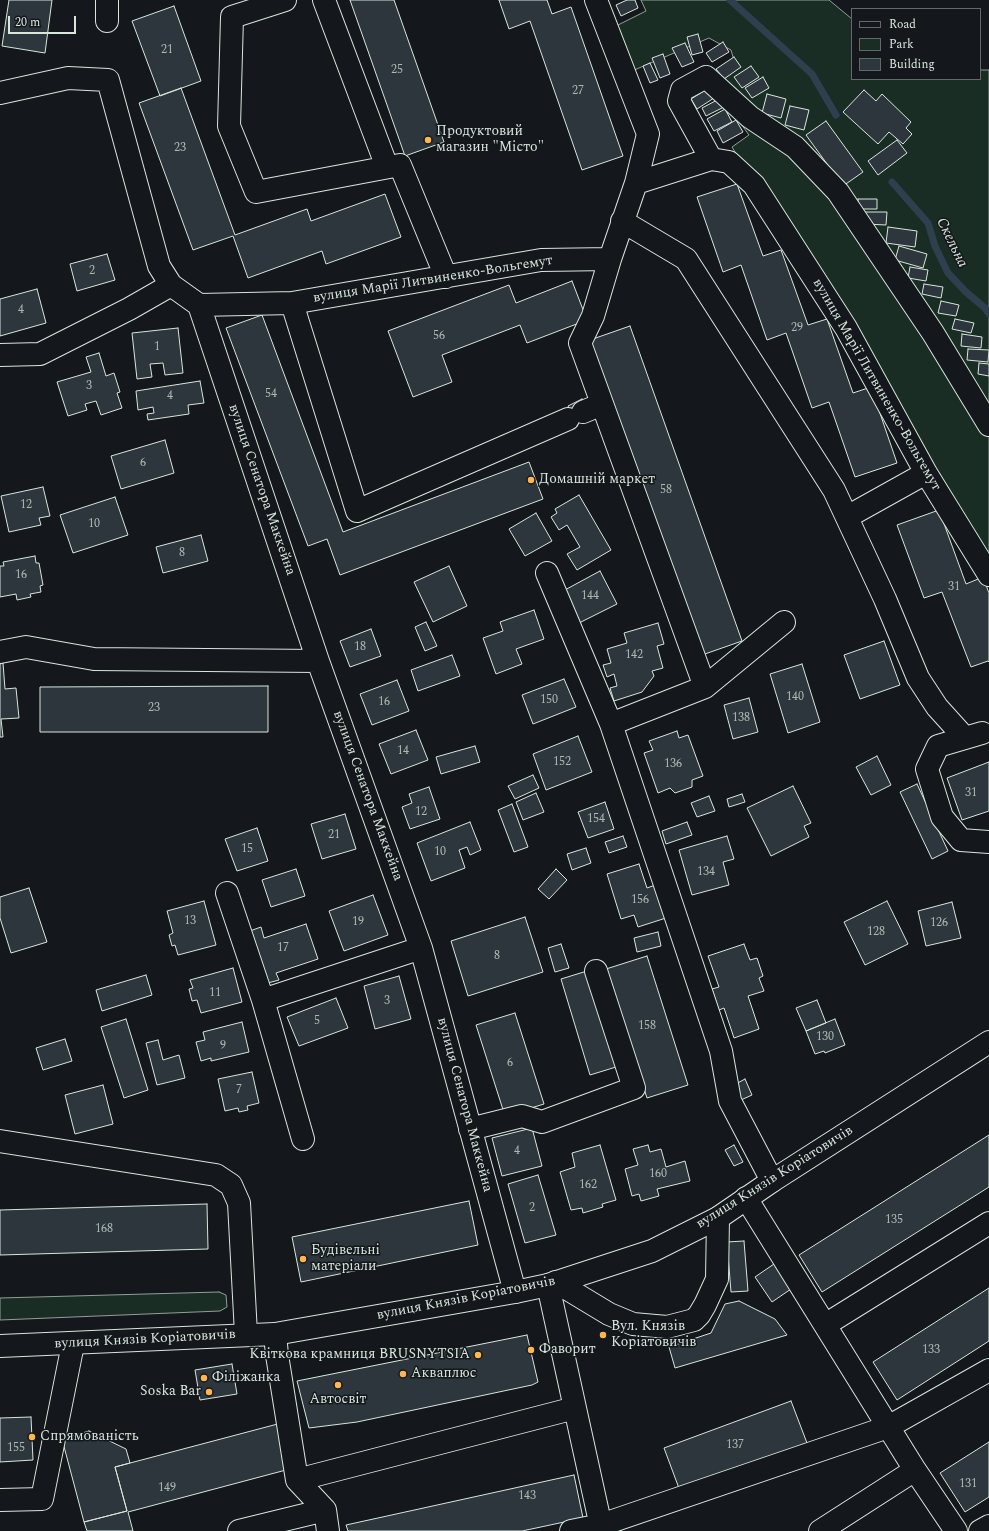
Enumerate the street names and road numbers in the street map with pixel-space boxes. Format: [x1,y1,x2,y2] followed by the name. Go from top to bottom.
[312,253,554,307] street label: вулиця Марії Литвиненко-Вольгемут
[808,276,944,494] street label: вулиця Марії Литвиненко-Вольгемут
[224,402,298,578] street label: вулиця Сенатора Маккейна
[328,709,406,883] street label: вулиця Сенатора Маккейна
[433,1016,495,1194] street label: вулиця Сенатора Маккейна
[694,1123,856,1233] street label: вулиця Князів Коріатовичів
[375,1273,557,1325] street label: вулиця Князів Коріатовичів
[54,1327,236,1353] street label: вулиця Князів Коріатовичів

